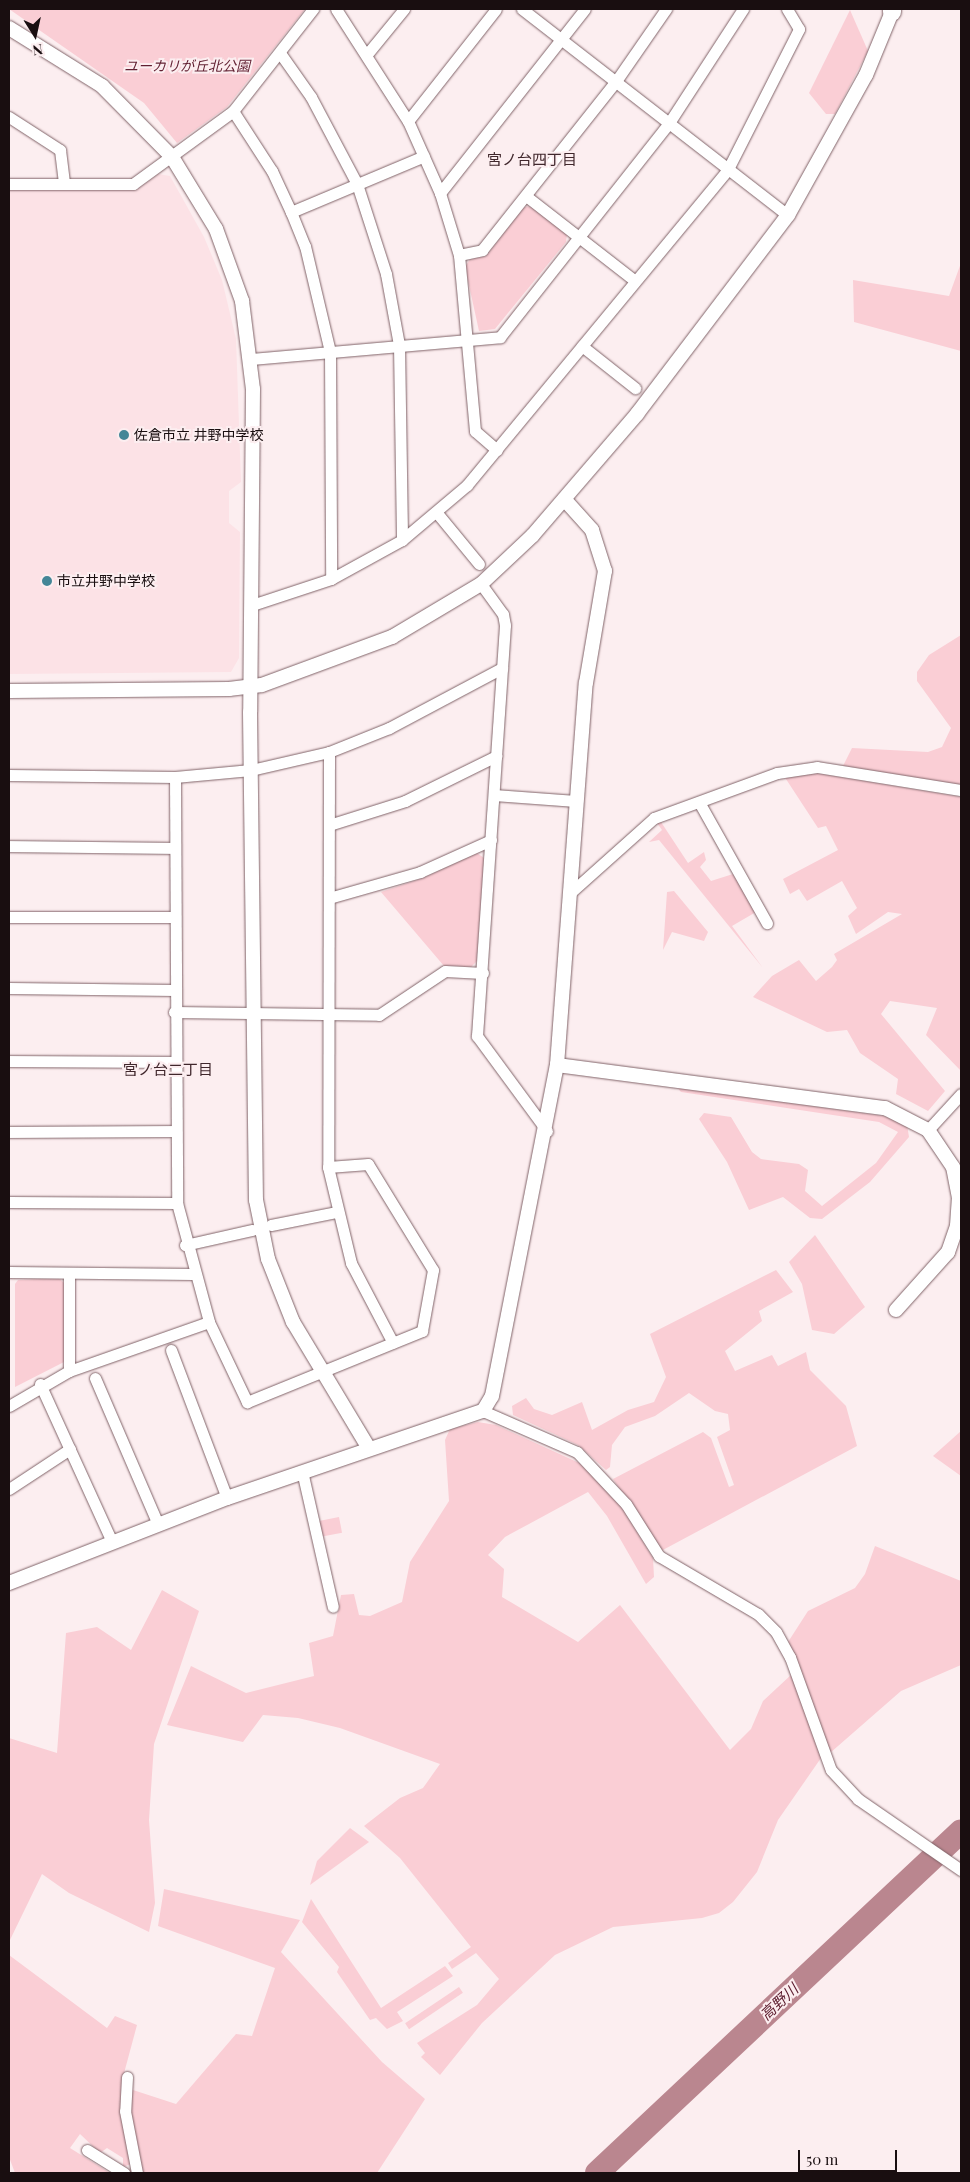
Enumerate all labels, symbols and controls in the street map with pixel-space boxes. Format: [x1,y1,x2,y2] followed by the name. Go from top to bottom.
[10,10,60,60] north arrow
[31,40,44,60] text: N
[124,58,250,74] park label: ユーカリが丘北公園
[487,151,577,169] district label: 宮ノ台四丁目
[134,427,263,443] place label: 佐倉市立 井野中学校
[118,429,130,441] marker: 佐倉市立 井野中学校
[57,573,155,589] place label: 市立井野中学校
[41,575,53,587] marker: 市立井野中学校
[123,1061,213,1079] district label: 宮ノ台二丁目
[756,1980,802,2024] water label: 高野川
[800,2140,899,2172] scale bar
[806,2149,838,2169] text: 50 m

